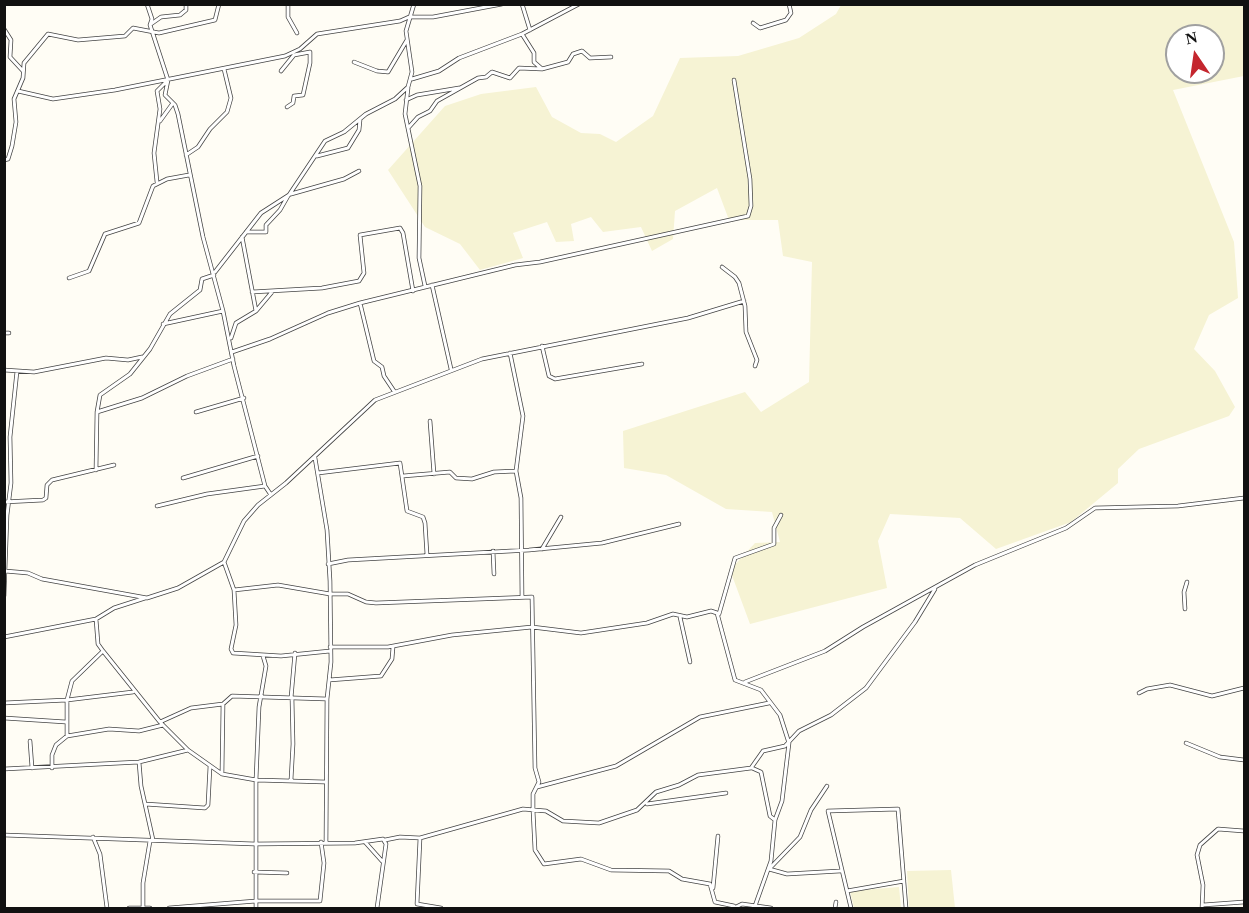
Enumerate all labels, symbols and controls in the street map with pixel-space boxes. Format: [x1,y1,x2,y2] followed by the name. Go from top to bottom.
[1165,24,1225,84] north arrow
[1184,28,1199,48] text: N

